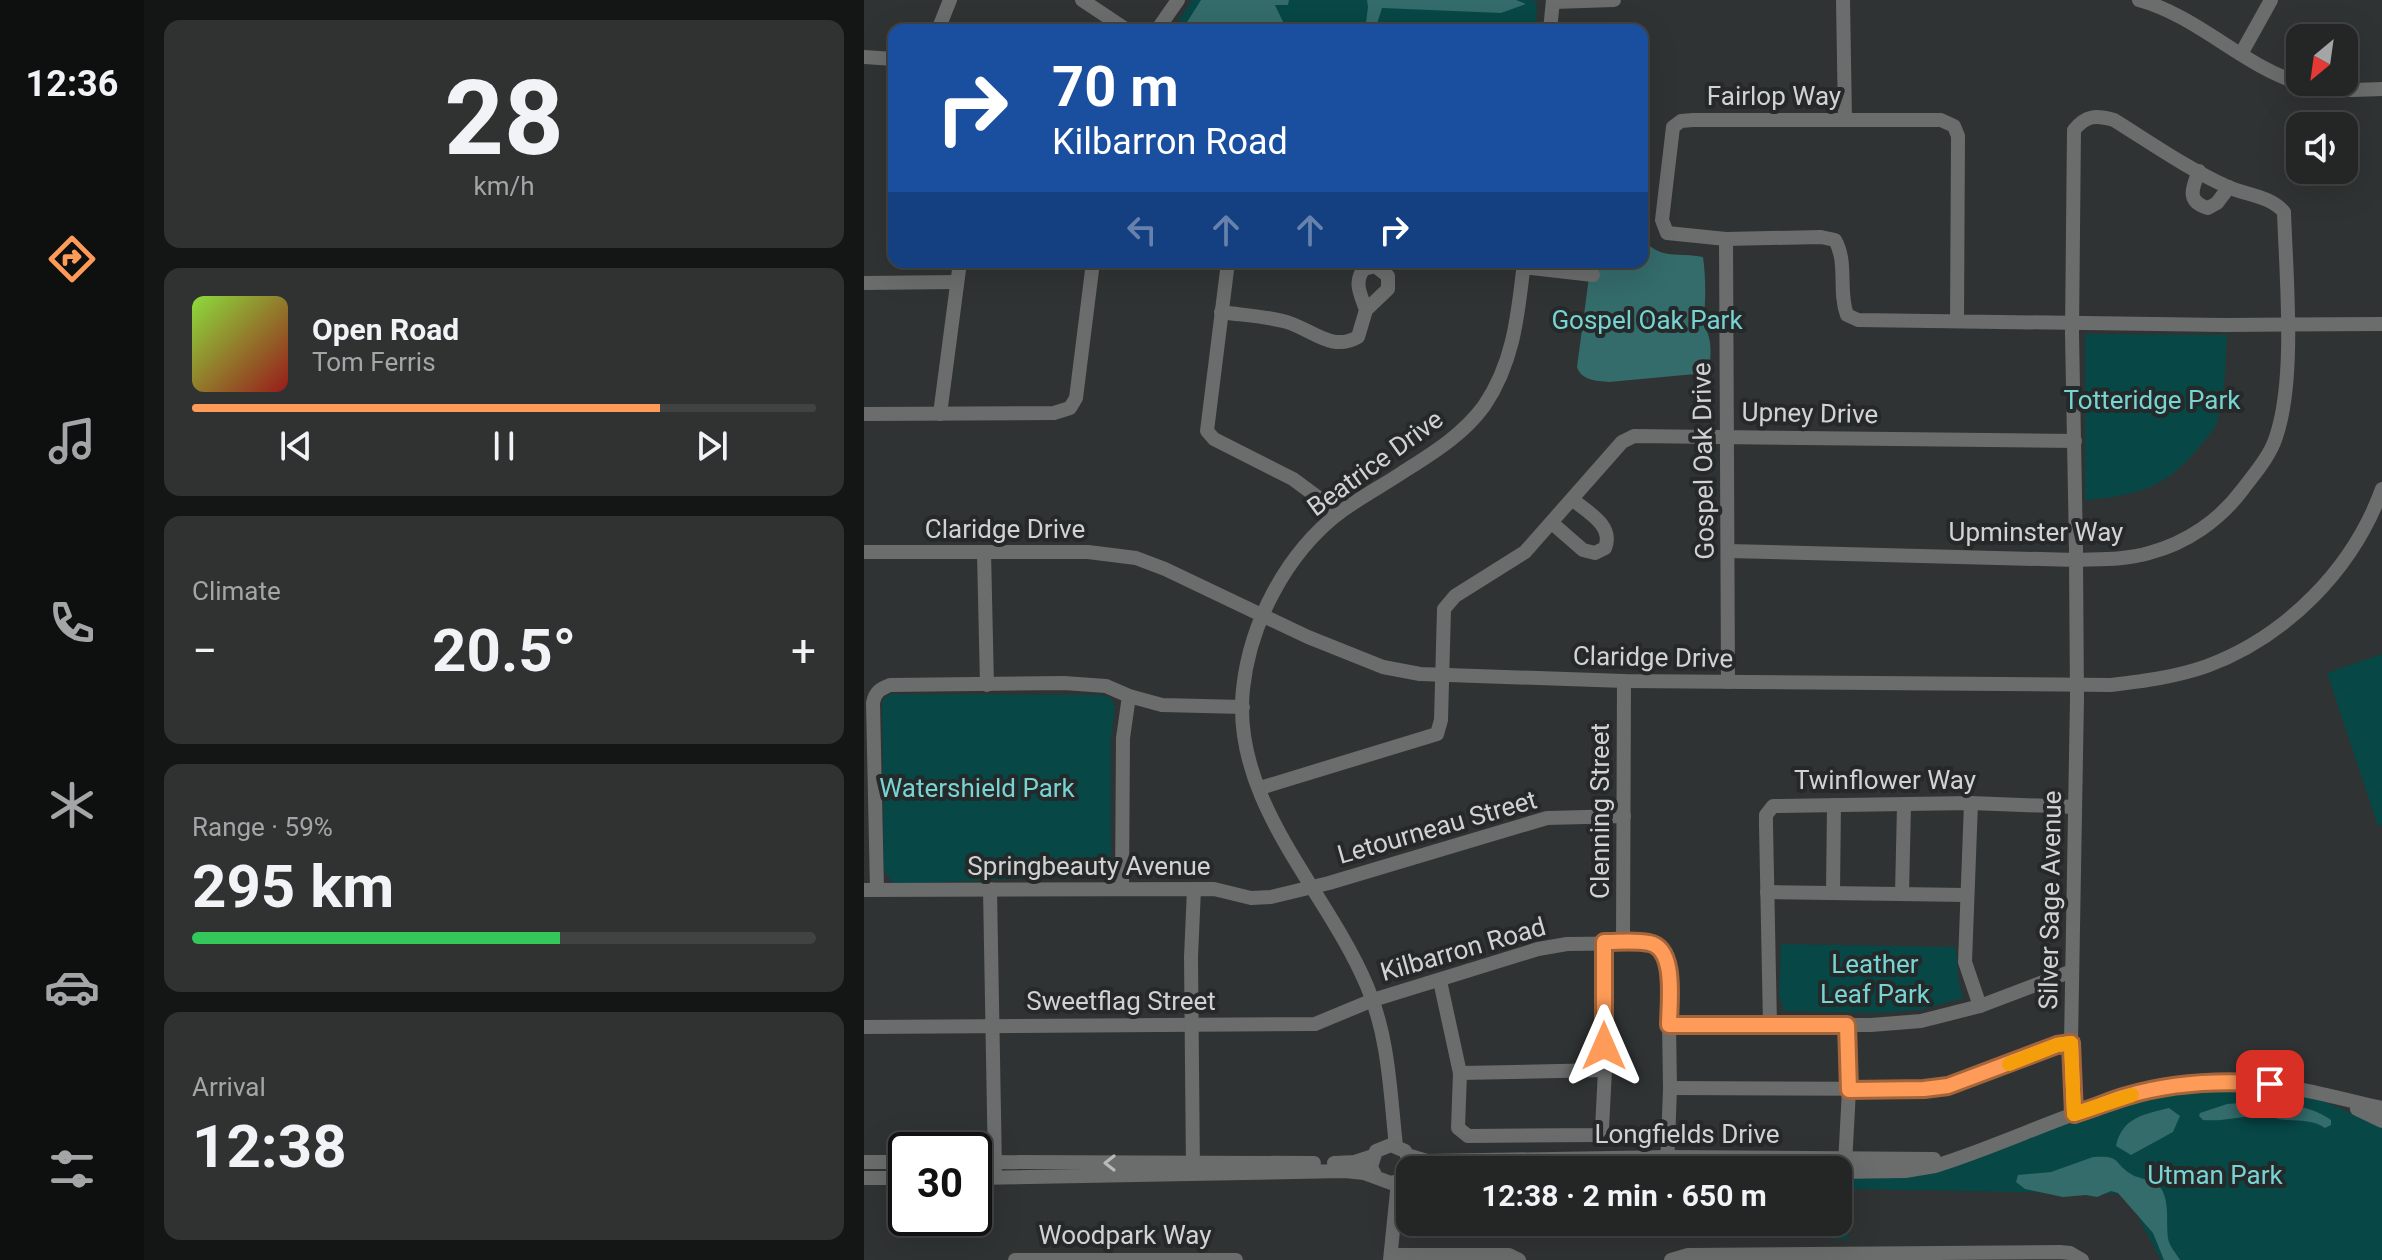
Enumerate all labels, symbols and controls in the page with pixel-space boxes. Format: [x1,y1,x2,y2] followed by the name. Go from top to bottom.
[2286,24,2358,96] north arrow
[2286,24,2358,184] map controls
[1052,54,1179,120] text: 70 m
[920,56,1024,160] icon: right
[444,58,564,179] text: 28
[26,63,118,105] text: 12:36
[1707,81,1841,111] street label: Fairlop Way
[2286,112,2358,184] button: sound
[1052,121,1288,163] text: Kilbarron Road
[473,171,535,201] text: km/h
[1120,208,1164,252] icon: left
[1204,208,1248,252] icon: ahead
[1288,208,1332,252] icon: ahead
[1372,208,1416,252] icon: right
[44,231,100,287] icon: directions
[1551,305,1743,335] park label: Gospel Oak Park
[312,312,459,347] text: Open Road
[312,347,436,377] text: Tom Ferris
[1686,362,1720,560] street label: Gospel Oak Drive
[2064,385,2241,415] park label: Totteridge Park
[1741,397,1879,429] street label: Upney Drive
[1301,404,1449,522] street label: Beatrice Drive
[44,413,100,469] icon: music
[274,424,318,468] icon: previous
[482,424,526,468] icon: pause
[690,424,734,468] icon: next
[925,514,1085,544] street label: Claridge Drive
[1949,517,2123,547] street label: Upminster Way
[192,576,281,606] text: Climate
[44,595,100,651] icon: phone
[432,615,576,686] text: 20.5°
[192,625,217,677] text: −
[791,625,816,677] text: +
[1573,641,1733,673] street label: Claridge Drive
[1585,723,1615,899] street label: Clenning Street
[1794,765,1976,795] street label: Twinflower Way
[879,773,1076,803] park label: Watershield Park
[44,777,100,833] icon: climate
[1334,784,1540,870] street label: Letourneau Street
[2033,790,2067,1010] street label: Silver Sage Avenue
[192,812,333,842] text: Range · 59%
[192,851,394,922] text: 295 km
[967,851,1211,881] street label: Springbeauty Avenue
[1377,911,1549,987] street label: Kilbarron Road
[1820,949,1931,1009] park label: Leather Leaf Park
[44,959,100,1015] icon: car
[1026,986,1216,1016] street label: Sweetflag Street
[1562,1004,1646,1088] position arrow
[2236,1050,2304,1118] pin
[2248,1062,2292,1106] icon: arrive
[192,1072,266,1102] text: Arrival
[192,1111,347,1182] text: 12:38
[1594,1119,1780,1149] street label: Longfields Drive
[888,1132,992,1236] speed limit sign: 30
[44,1141,100,1197] icon: filters
[1103,1154,1116,1172] one-way arrow
[2147,1160,2284,1190] park label: Utman Park
[1481,1178,1767,1213] text: 12:38 · 2 min · 650 m
[1038,1220,1212,1250] street label: Woodpark Way

